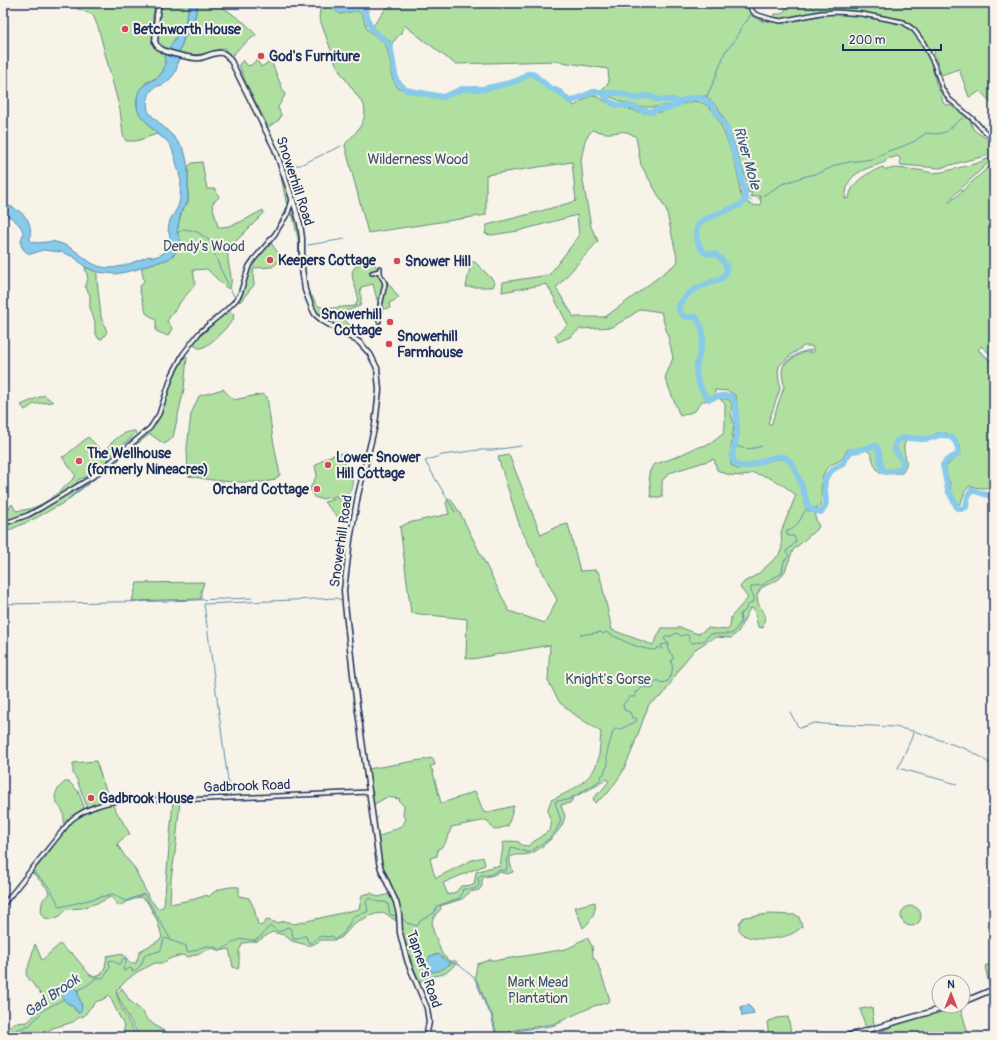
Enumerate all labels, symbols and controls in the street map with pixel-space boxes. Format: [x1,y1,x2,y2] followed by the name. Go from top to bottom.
[133,21,242,38] place label: Betchworth House
[120,24,130,34] marker: Betchworth House
[843,26,941,52] scale bar
[849,33,886,48] text: 200 m
[269,48,361,65] place label: God's Furniture
[256,51,266,61] marker: God's Furniture
[729,124,765,193] water label: River Mole
[273,134,317,228] street label: Snowerhill Road
[368,151,469,168] park label: Wilderness Wood
[163,238,245,255] park label: Dendy's Wood
[278,252,377,269] place label: Keepers Cottage
[405,253,471,270] place label: Snower Hill
[265,255,275,265] marker: Keepers Cottage
[392,256,402,266] marker: Snower Hill
[321,306,383,339] place label: Snowerhill Cottage
[385,317,395,327] marker: Snowerhill Cottage
[397,328,464,361] place label: Snowerhill Farmhouse
[384,339,394,349] marker: Snowerhill Farmhouse
[86,445,209,478] place label: The Wellhouse (formerly Nineacres)
[336,449,422,482] place label: Lower Snower Hill Cottage
[74,456,84,466] marker: The Wellhouse (formerly Nineacres)
[323,460,333,470] marker: Lower Snower Hill Cottage
[212,481,310,498] place label: Orchard Cottage
[312,484,322,494] marker: Orchard Cottage
[326,494,356,588] street label: Snowerhill Road
[565,671,651,688] park label: Knight's Gorse
[203,776,291,796] street label: Gadbrook Road
[99,790,195,807] place label: Gadbrook House
[86,793,96,803] marker: Gadbrook House
[403,928,445,1010] street label: Tapner's Road
[21,969,85,1022] water label: Gad Brook
[508,974,569,1007] park label: Mark Mead Plantation
[931,974,971,1014] north arrow
[947,978,955,991] text: N

